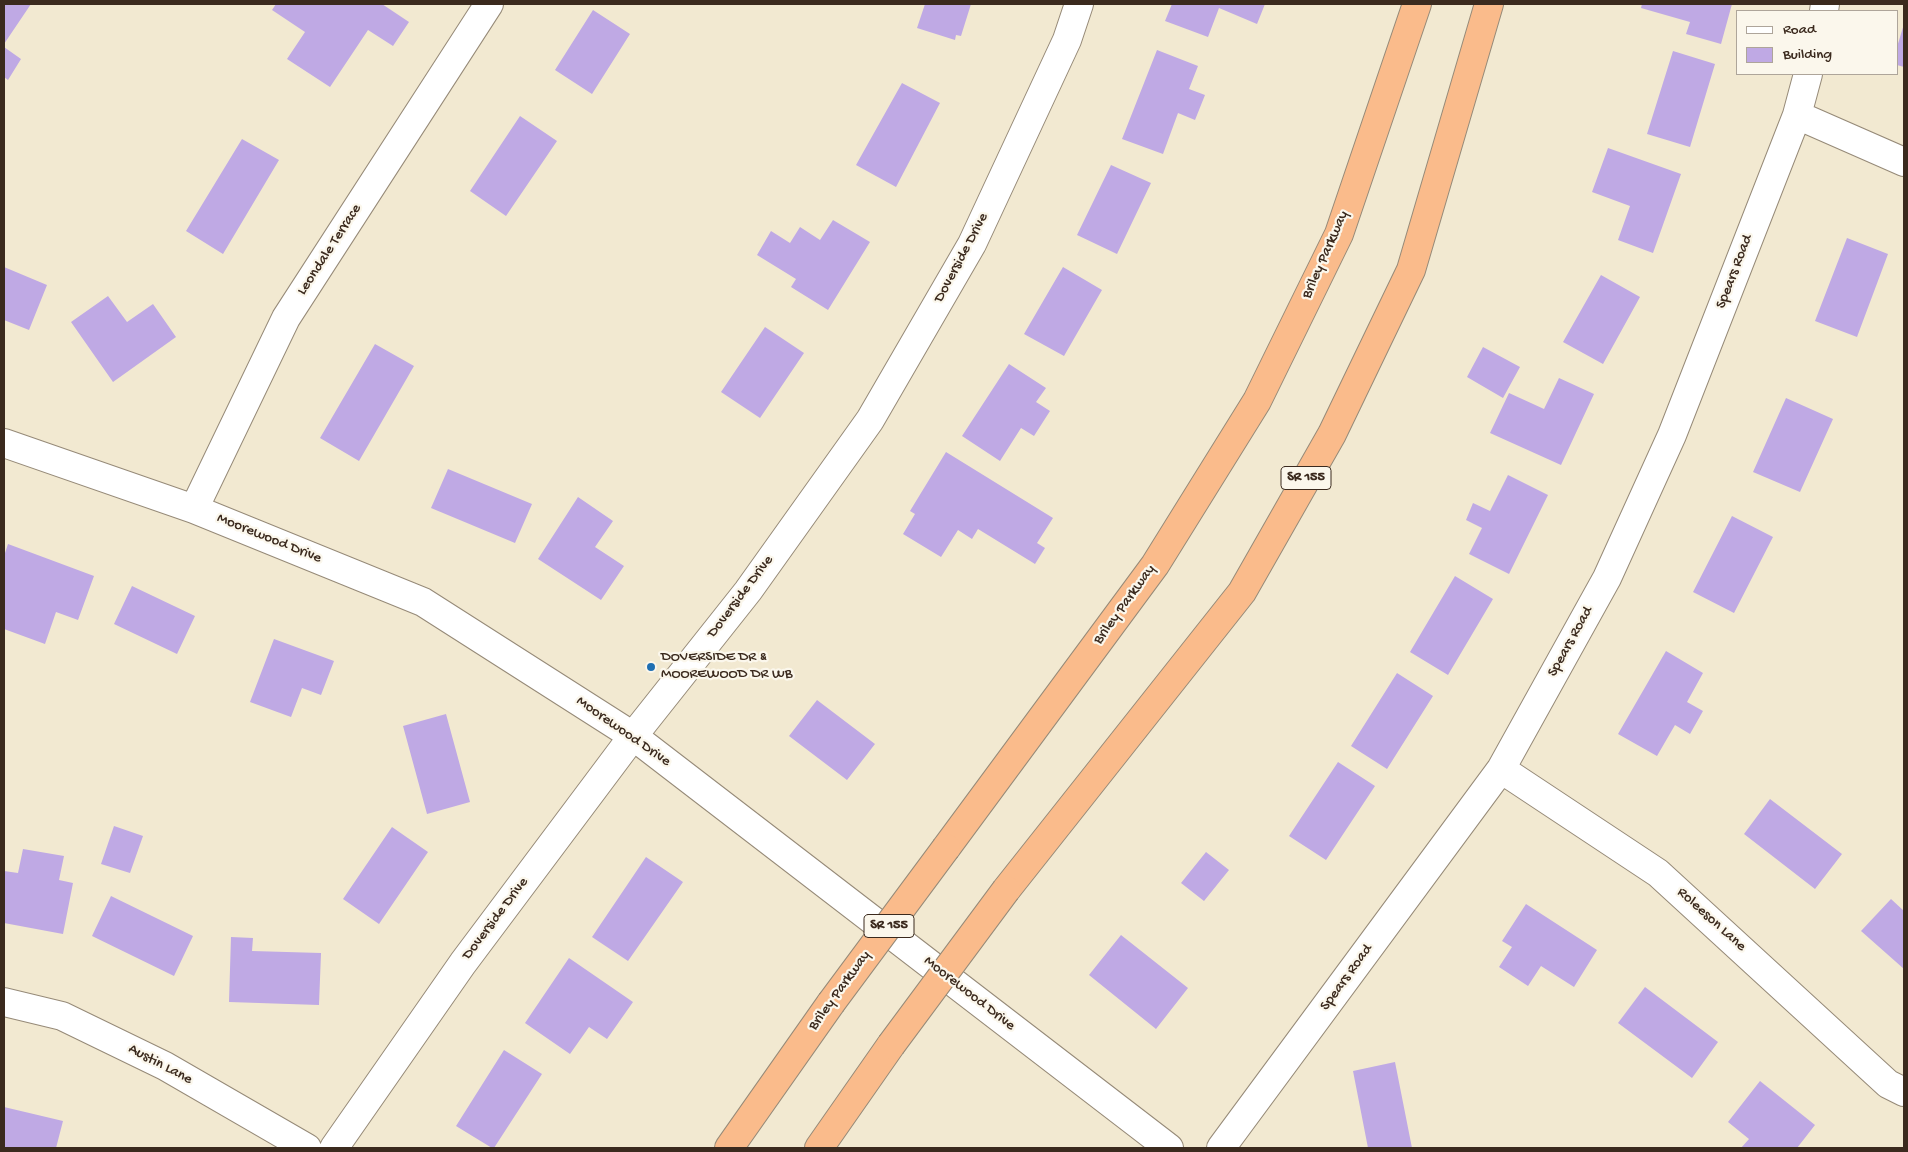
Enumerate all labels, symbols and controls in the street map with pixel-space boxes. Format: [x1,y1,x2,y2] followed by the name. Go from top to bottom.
[1736,10,1898,75] legend
[1783,21,1816,39] text: Road
[1783,46,1832,64] text: Building
[294,201,366,299] street label: Leondale Terrace
[1299,208,1353,302] street label: Briley Parkway
[931,210,993,306] street label: Doverside Drive
[1713,233,1757,311] street label: Spears Road
[1281,466,1331,489] road number: SR 155
[214,510,324,568] street label: Moorewood Drive
[704,552,778,642] street label: Doverside Drive
[1090,562,1160,648] street label: Briley Parkway
[1544,604,1598,680] street label: Spears Road
[661,649,792,684] place label: DOVERSIDE DR & MOOREWOOD DR WB
[645,661,657,673] marker: DOVERSIDE DR & MOOREWOOD DR WB
[572,693,674,771] street label: Moorewood Drive
[459,874,533,964] street label: Doverside Drive
[1673,884,1749,956] street label: Roleeson Lane
[864,914,914,938] road number: SR 155
[1317,941,1377,1015] street label: Spears Road
[805,948,875,1034] street label: Briley Parkway
[920,953,1018,1035] street label: Moorewood Drive
[125,1041,195,1089] street label: Austin Lane

